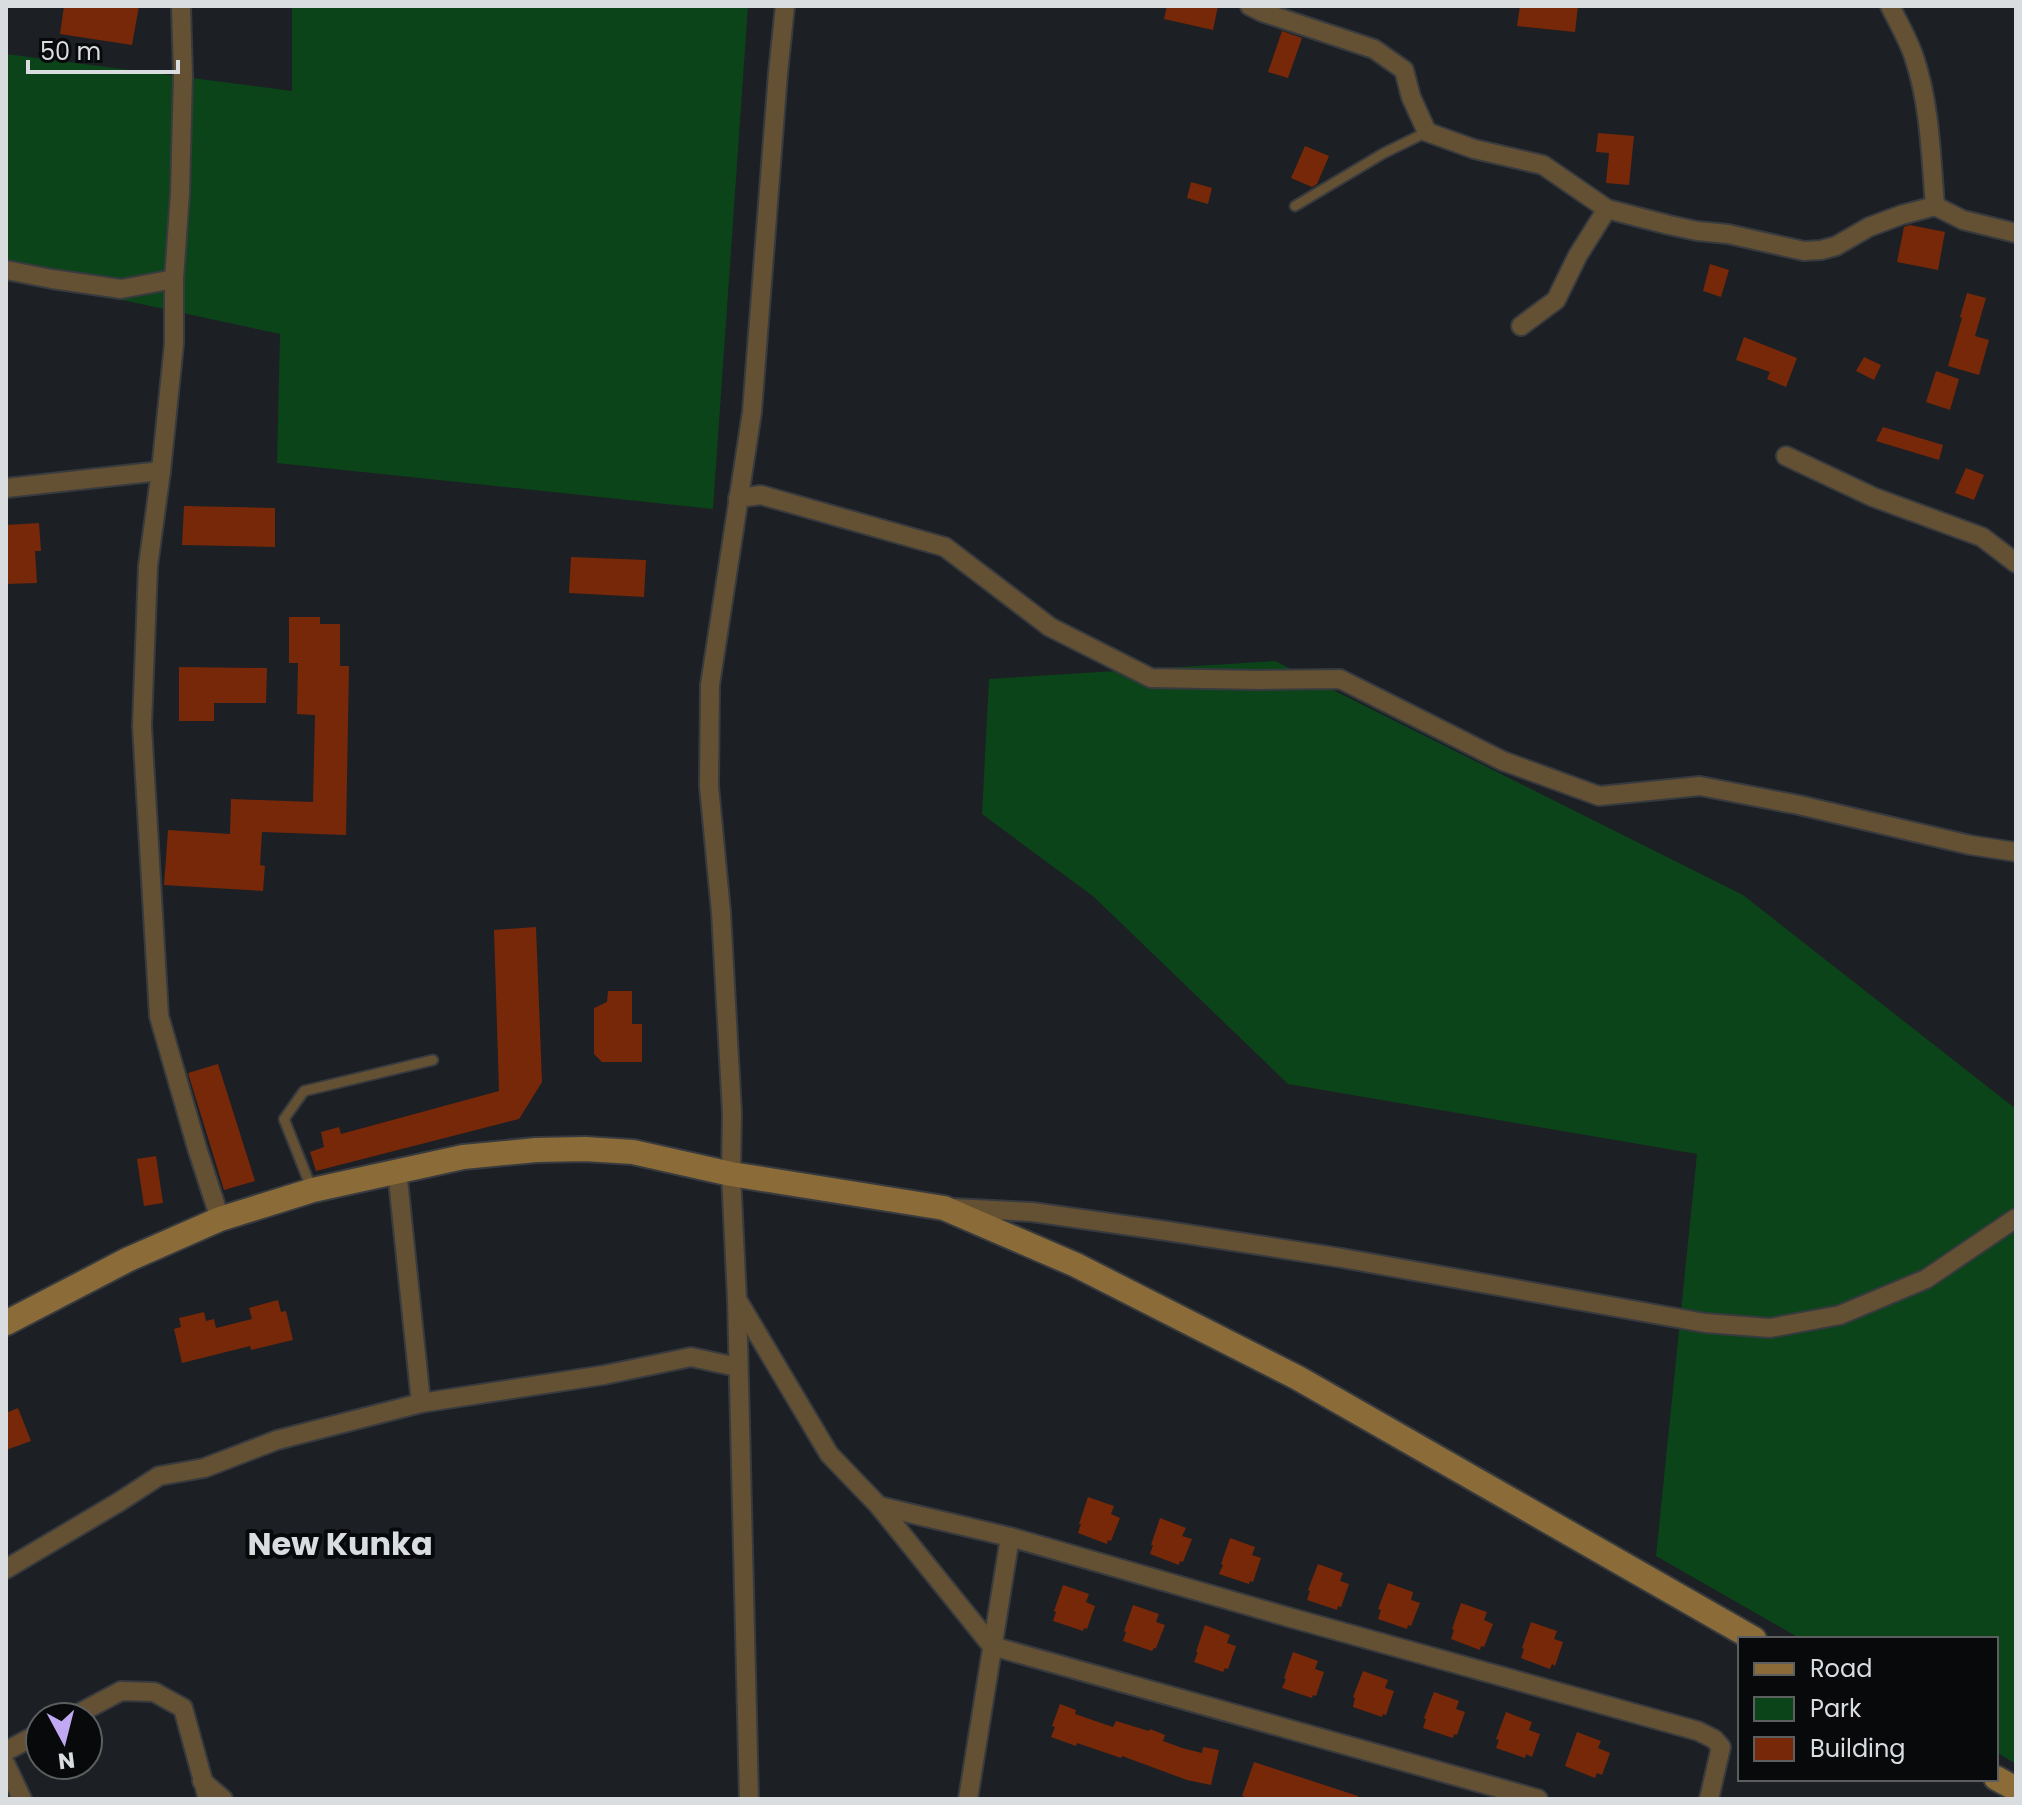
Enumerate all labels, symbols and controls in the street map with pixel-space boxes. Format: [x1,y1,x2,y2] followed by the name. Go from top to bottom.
[28,24,178,74] scale bar
[40,35,101,68] text: 50 m
[247,1521,433,1566] district label: New Kunka
[1738,1637,1998,1781] legend
[1810,1652,1872,1685] text: Road
[1810,1692,1862,1725] text: Park
[24,1701,104,1781] north arrow
[1810,1732,1906,1765] text: Building
[56,1744,76,1777] text: N

